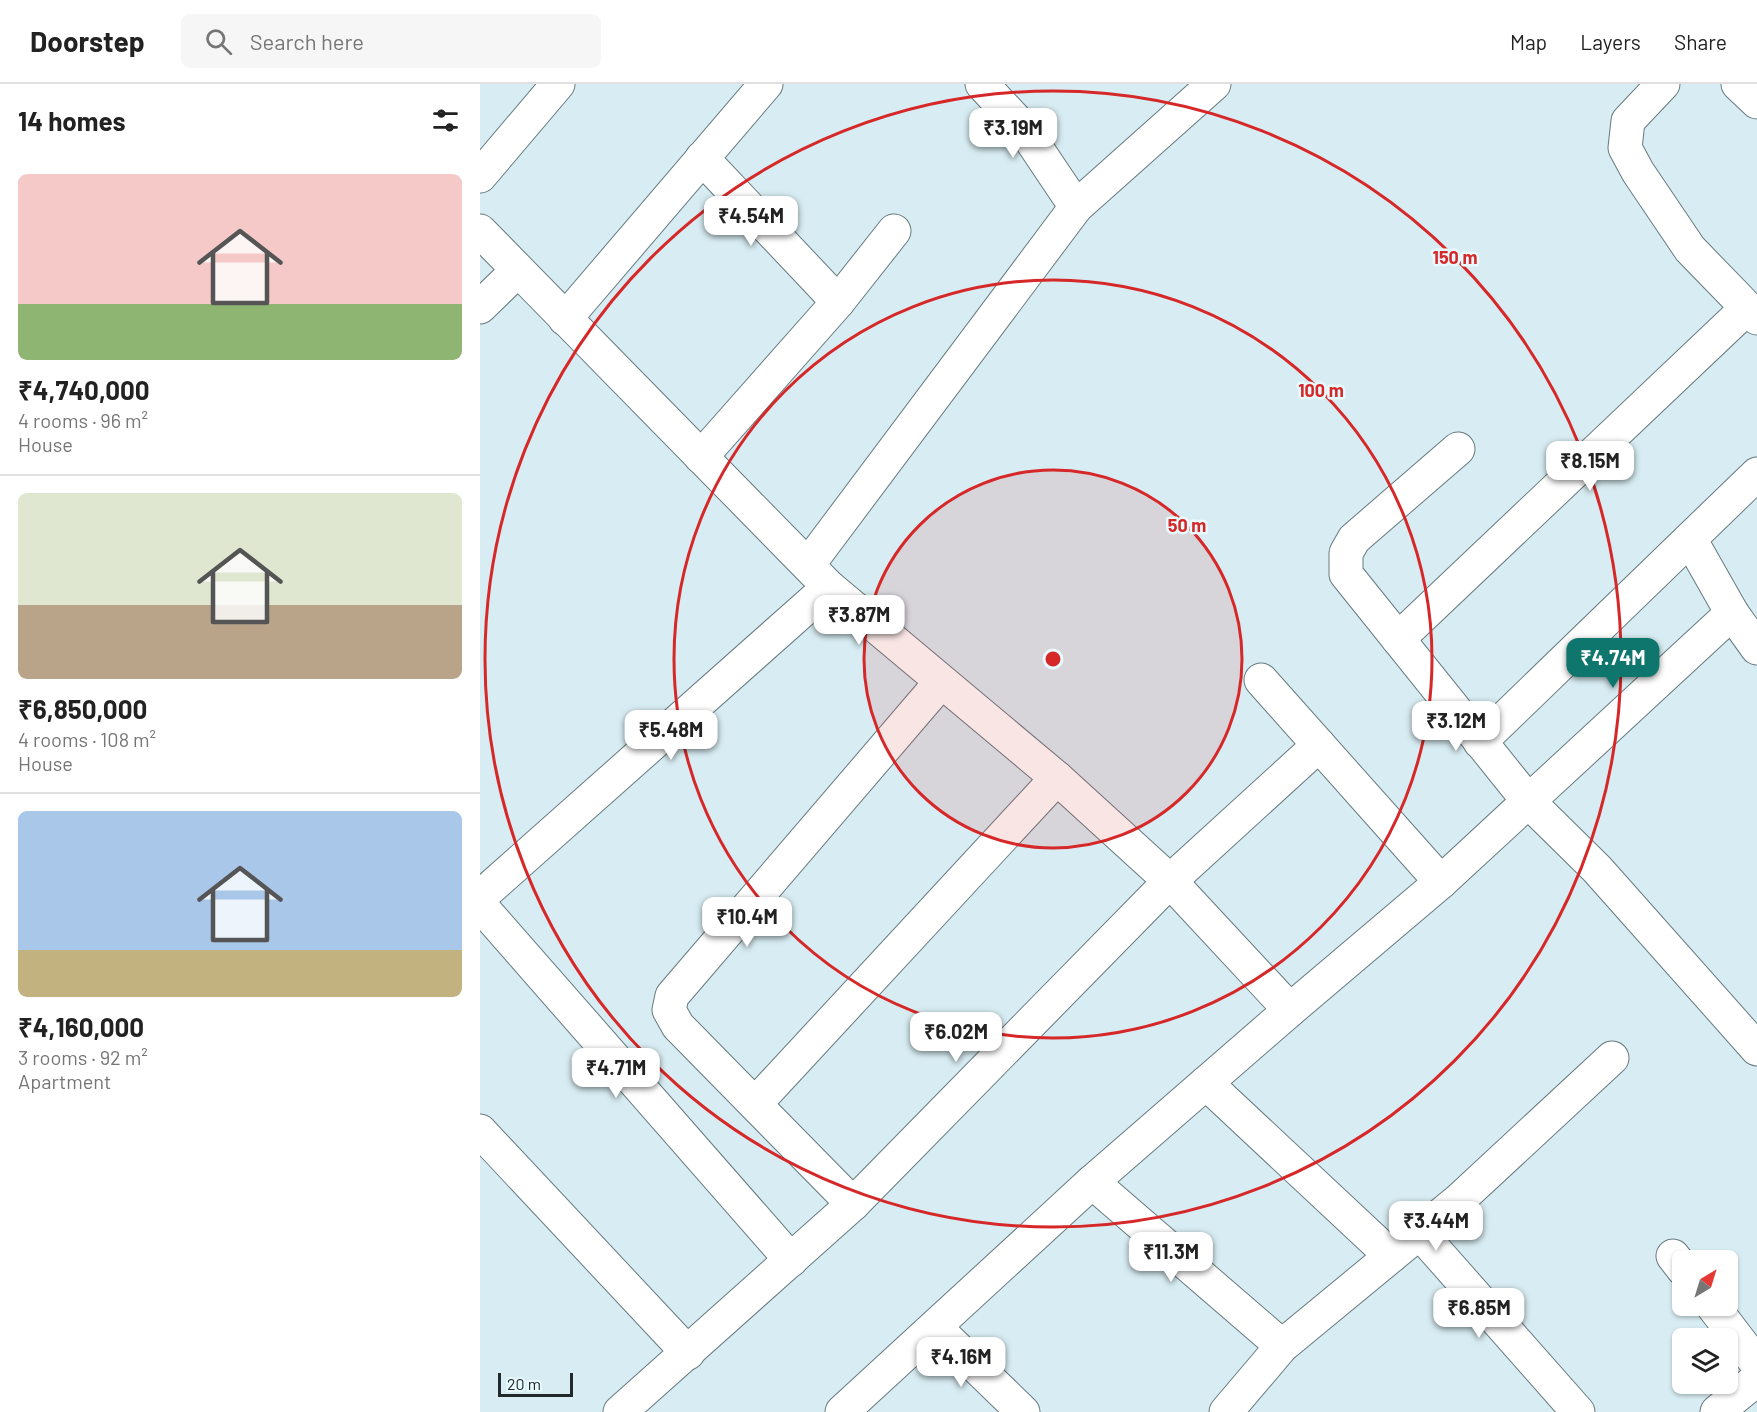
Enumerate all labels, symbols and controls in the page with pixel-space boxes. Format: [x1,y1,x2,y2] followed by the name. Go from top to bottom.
[181,14,601,68] search box
[30,24,145,58] text: Doorstep
[202,25,235,58] icon: search
[250,28,364,54] text: Search here
[1510,29,1547,54] text: Map
[1580,29,1641,54] text: Layers
[1674,29,1727,54] text: Share
[429,104,462,137] icon: filters
[18,105,125,136] text: 14 homes
[964,108,1062,159] pin: ₹3.19M
[983,115,1043,139] text: ₹3.19M
[702,196,800,247] pin: ₹4.54M
[718,203,784,227] text: ₹4.54M
[186,213,294,321] icon: home
[1433,246,1477,268] text: 150 m
[18,374,150,405] text: ₹4,740,000
[1298,379,1344,401] text: 100 m
[18,408,148,432] text: 4 rooms · 96 m²
[18,432,73,456] text: House
[1541,441,1639,492] pin: ₹8.15M
[1560,448,1620,472] text: ₹8.15M
[1168,514,1206,536] text: 50 m
[186,532,294,640] icon: home
[810,595,908,646] pin: ₹3.87M
[828,602,890,626] text: ₹3.87M
[1564,638,1662,689] pin: ₹4.74M
[1580,645,1646,669] text: ₹4.74M
[1043,649,1063,669] centre of rings
[18,693,147,724] text: ₹6,850,000
[1407,701,1505,752] pin: ₹3.12M
[1426,708,1486,732] text: ₹3.12M
[622,710,720,761] pin: ₹5.48M
[639,717,703,741] text: ₹5.48M
[18,727,156,751] text: 4 rooms · 108 m²
[18,751,73,775] text: House
[186,850,294,958] icon: home
[698,897,796,948] pin: ₹10.4M
[716,904,778,928] text: ₹10.4M
[18,1011,144,1042] text: ₹4,160,000
[907,1012,1005,1063] pin: ₹6.02M
[924,1019,988,1043] text: ₹6.02M
[18,1045,148,1069] text: 3 rooms · 92 m²
[567,1048,665,1099] pin: ₹4.71M
[586,1055,646,1079] text: ₹4.71M
[18,1069,111,1093] text: Apartment
[1387,1201,1485,1252] pin: ₹3.44M
[1403,1208,1469,1232] text: ₹3.44M
[1122,1232,1220,1283] pin: ₹11.3M
[1143,1239,1199,1263] text: ₹11.3M
[1672,1250,1738,1316] north arrow
[1672,1250,1738,1394] map controls
[1430,1288,1528,1339] pin: ₹6.85M
[1447,1295,1511,1319] text: ₹6.85M
[1672,1328,1738,1394] button: layers
[912,1337,1010,1388] pin: ₹4.16M
[930,1344,992,1368] text: ₹4.16M
[498,1370,573,1398] scale bar
[507,1374,541,1393] text: 20 m

